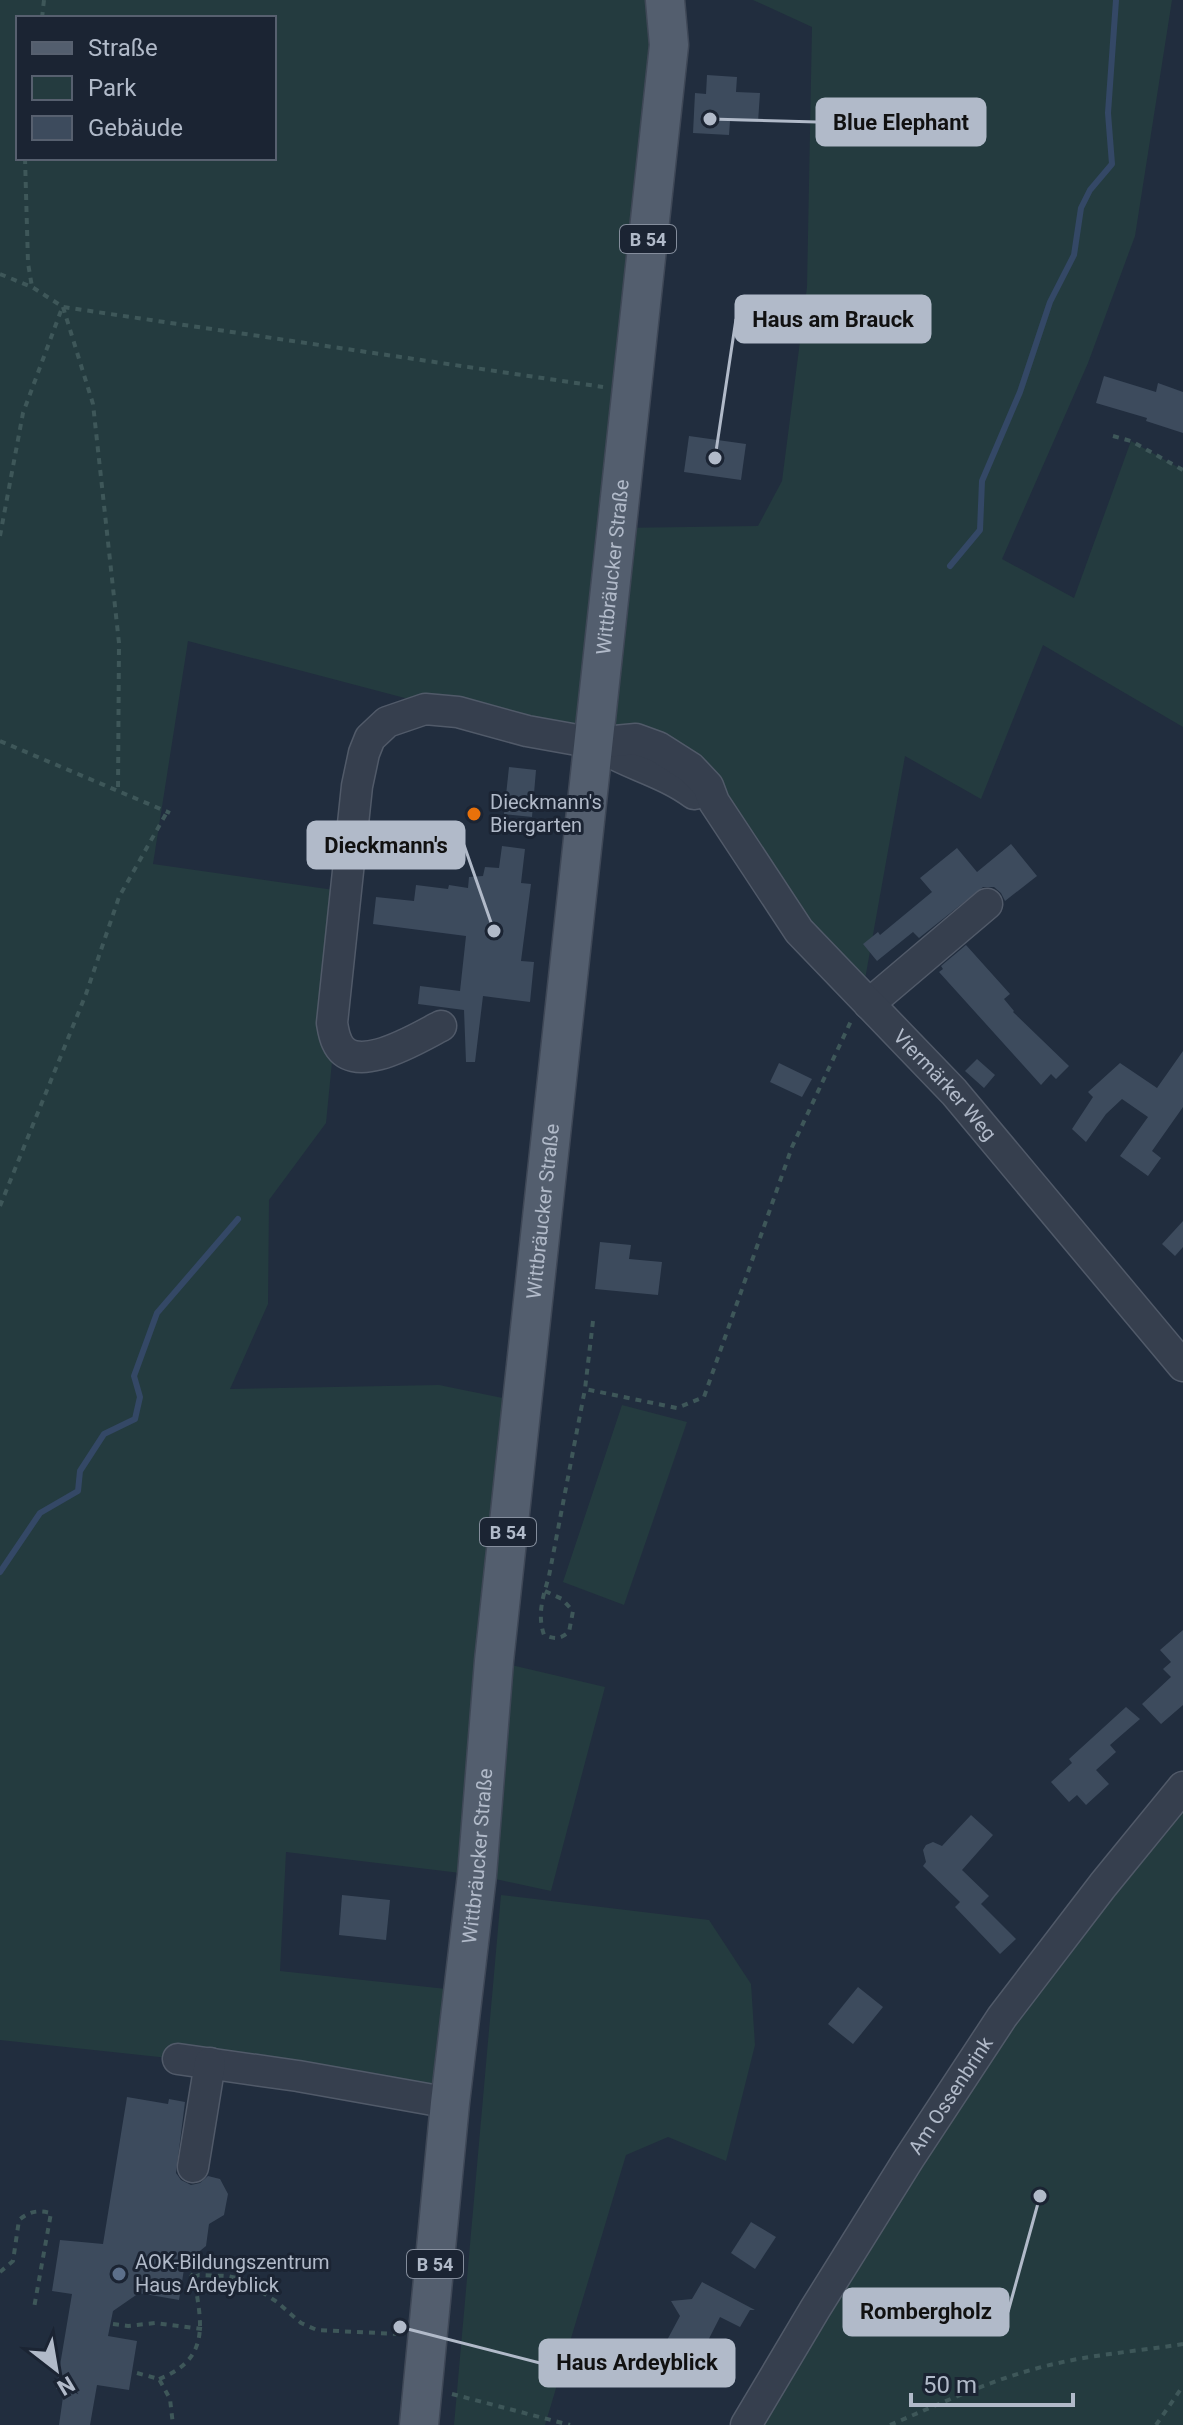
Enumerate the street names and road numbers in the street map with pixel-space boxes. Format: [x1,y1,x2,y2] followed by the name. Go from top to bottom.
[620,225,676,253] road number: B 54
[591,478,634,656] street label: Wittbräucker Straße
[888,1024,1001,1145] street label: Viermärker Weg
[521,1122,564,1300] street label: Wittbräucker Straße
[480,1518,536,1546] road number: B 54
[457,1767,497,1945] street label: Wittbräucker Straße
[903,2031,998,2159] street label: Am Ossenbrink
[407,2250,463,2278] road number: B 54

